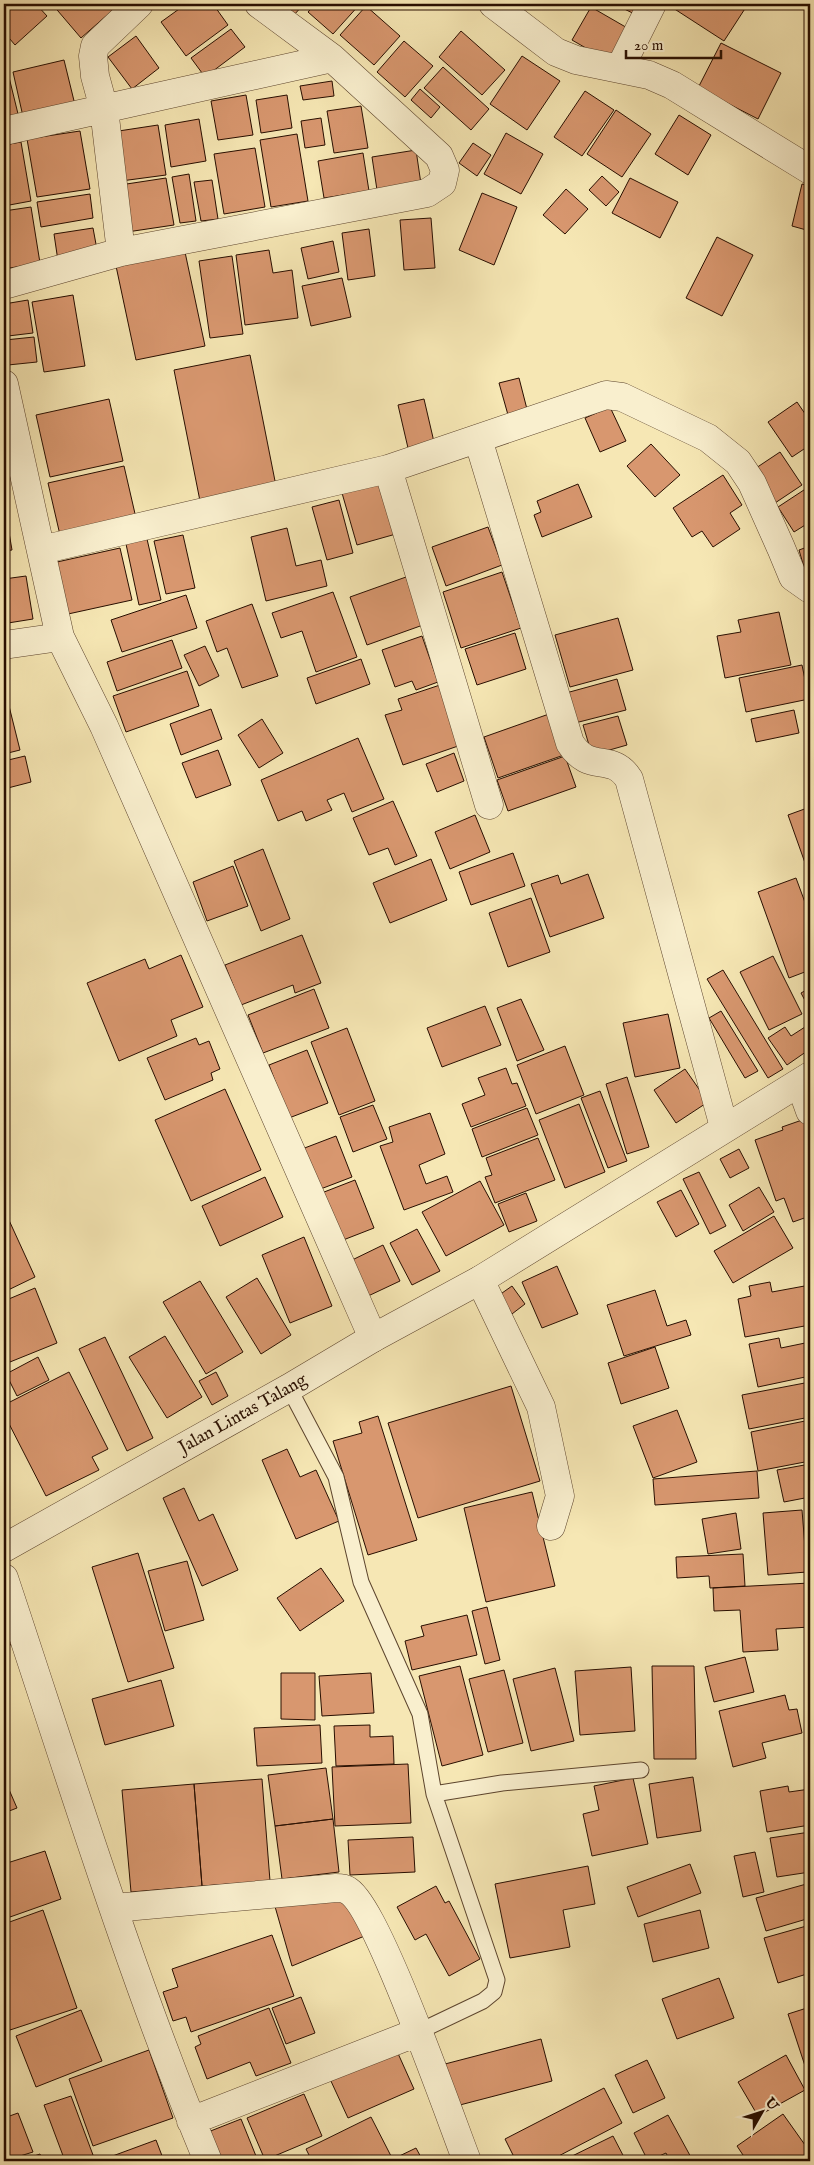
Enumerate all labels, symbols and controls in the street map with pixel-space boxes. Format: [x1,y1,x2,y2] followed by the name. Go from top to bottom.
[626,28,722,60] scale bar
[634,36,664,55] text: 20 m
[173,1368,312,1460] street label: Jalan Lintas Talang
[736,2088,786,2138] north arrow
[760,2093,783,2116] text: U

